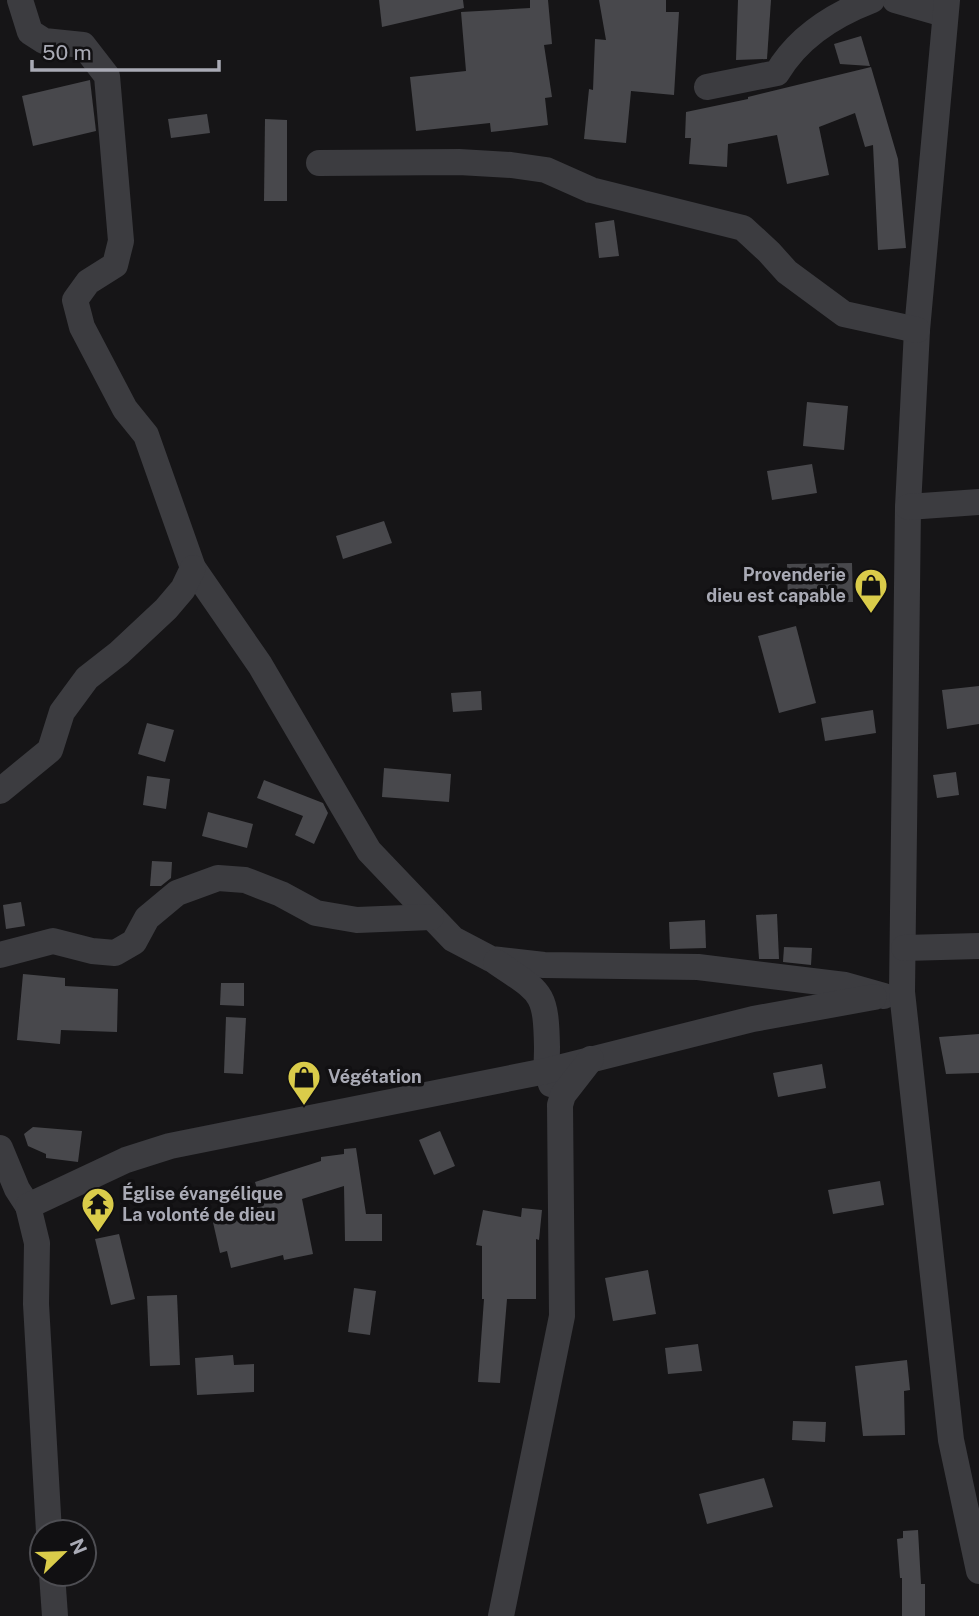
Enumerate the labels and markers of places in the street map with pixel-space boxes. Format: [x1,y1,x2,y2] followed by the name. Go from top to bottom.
[706,564,846,606] place label: Provenderie dieu est capable
[852,566,890,615] shop icon: Provenderie dieu est capable
[285,1058,323,1107] shop icon: Végétation
[328,1066,422,1087] place label: Végétation
[122,1182,283,1225] place label: Église évangélique La volonté de dieu
[79,1185,117,1234] temple icon: Église évangélique La volonté de dieu

